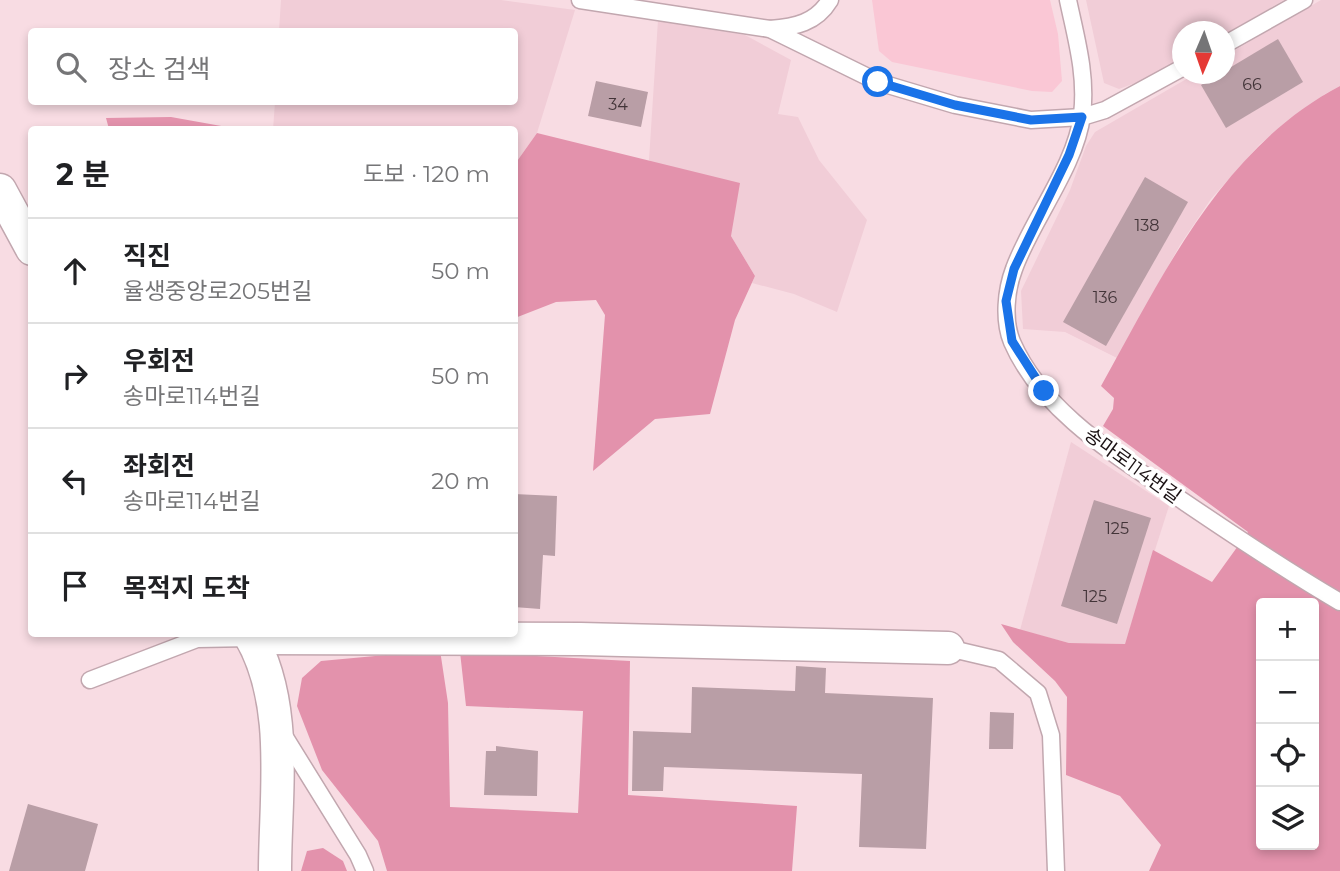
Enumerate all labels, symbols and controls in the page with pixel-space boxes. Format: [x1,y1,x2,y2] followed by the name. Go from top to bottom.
[1172,21,1235,84] north arrow
[28,28,518,105] search box
[52,48,90,86] icon: search
[108,53,211,85] text: 장소 검색
[862,66,893,97] route start
[1242,75,1262,94] house number: 66
[608,95,628,114] house number: 34
[56,156,110,193] text: 2 분
[363,160,490,188] text: 도보 · 120 m
[1134,216,1160,235] house number: 138
[123,240,171,272] text: 직진
[56,252,94,290] icon: ahead
[431,257,490,285] text: 50 m
[123,277,312,305] text: 율생중앙로205번길
[1093,288,1118,307] house number: 136
[123,345,195,377] text: 우회전
[56,357,94,395] icon: right
[431,362,490,390] text: 50 m
[1028,375,1059,406] route end
[123,382,261,410] text: 송마로114번길
[1080,423,1185,508] street label: 송마로114번길
[123,450,195,482] text: 좌회전
[56,462,94,500] icon: left
[431,467,490,495] text: 20 m
[123,487,261,515] text: 송마로114번길
[1105,519,1129,538] house number: 125
[56,567,94,605] icon: arrive
[123,572,250,604] text: 목적지 도착
[1083,587,1107,606] house number: 125
[1256,598,1319,850] map controls
[1256,598,1319,661] button: +
[1256,661,1319,724] button: −
[1256,724,1319,787] button: locate
[1256,787,1319,850] button: layers

